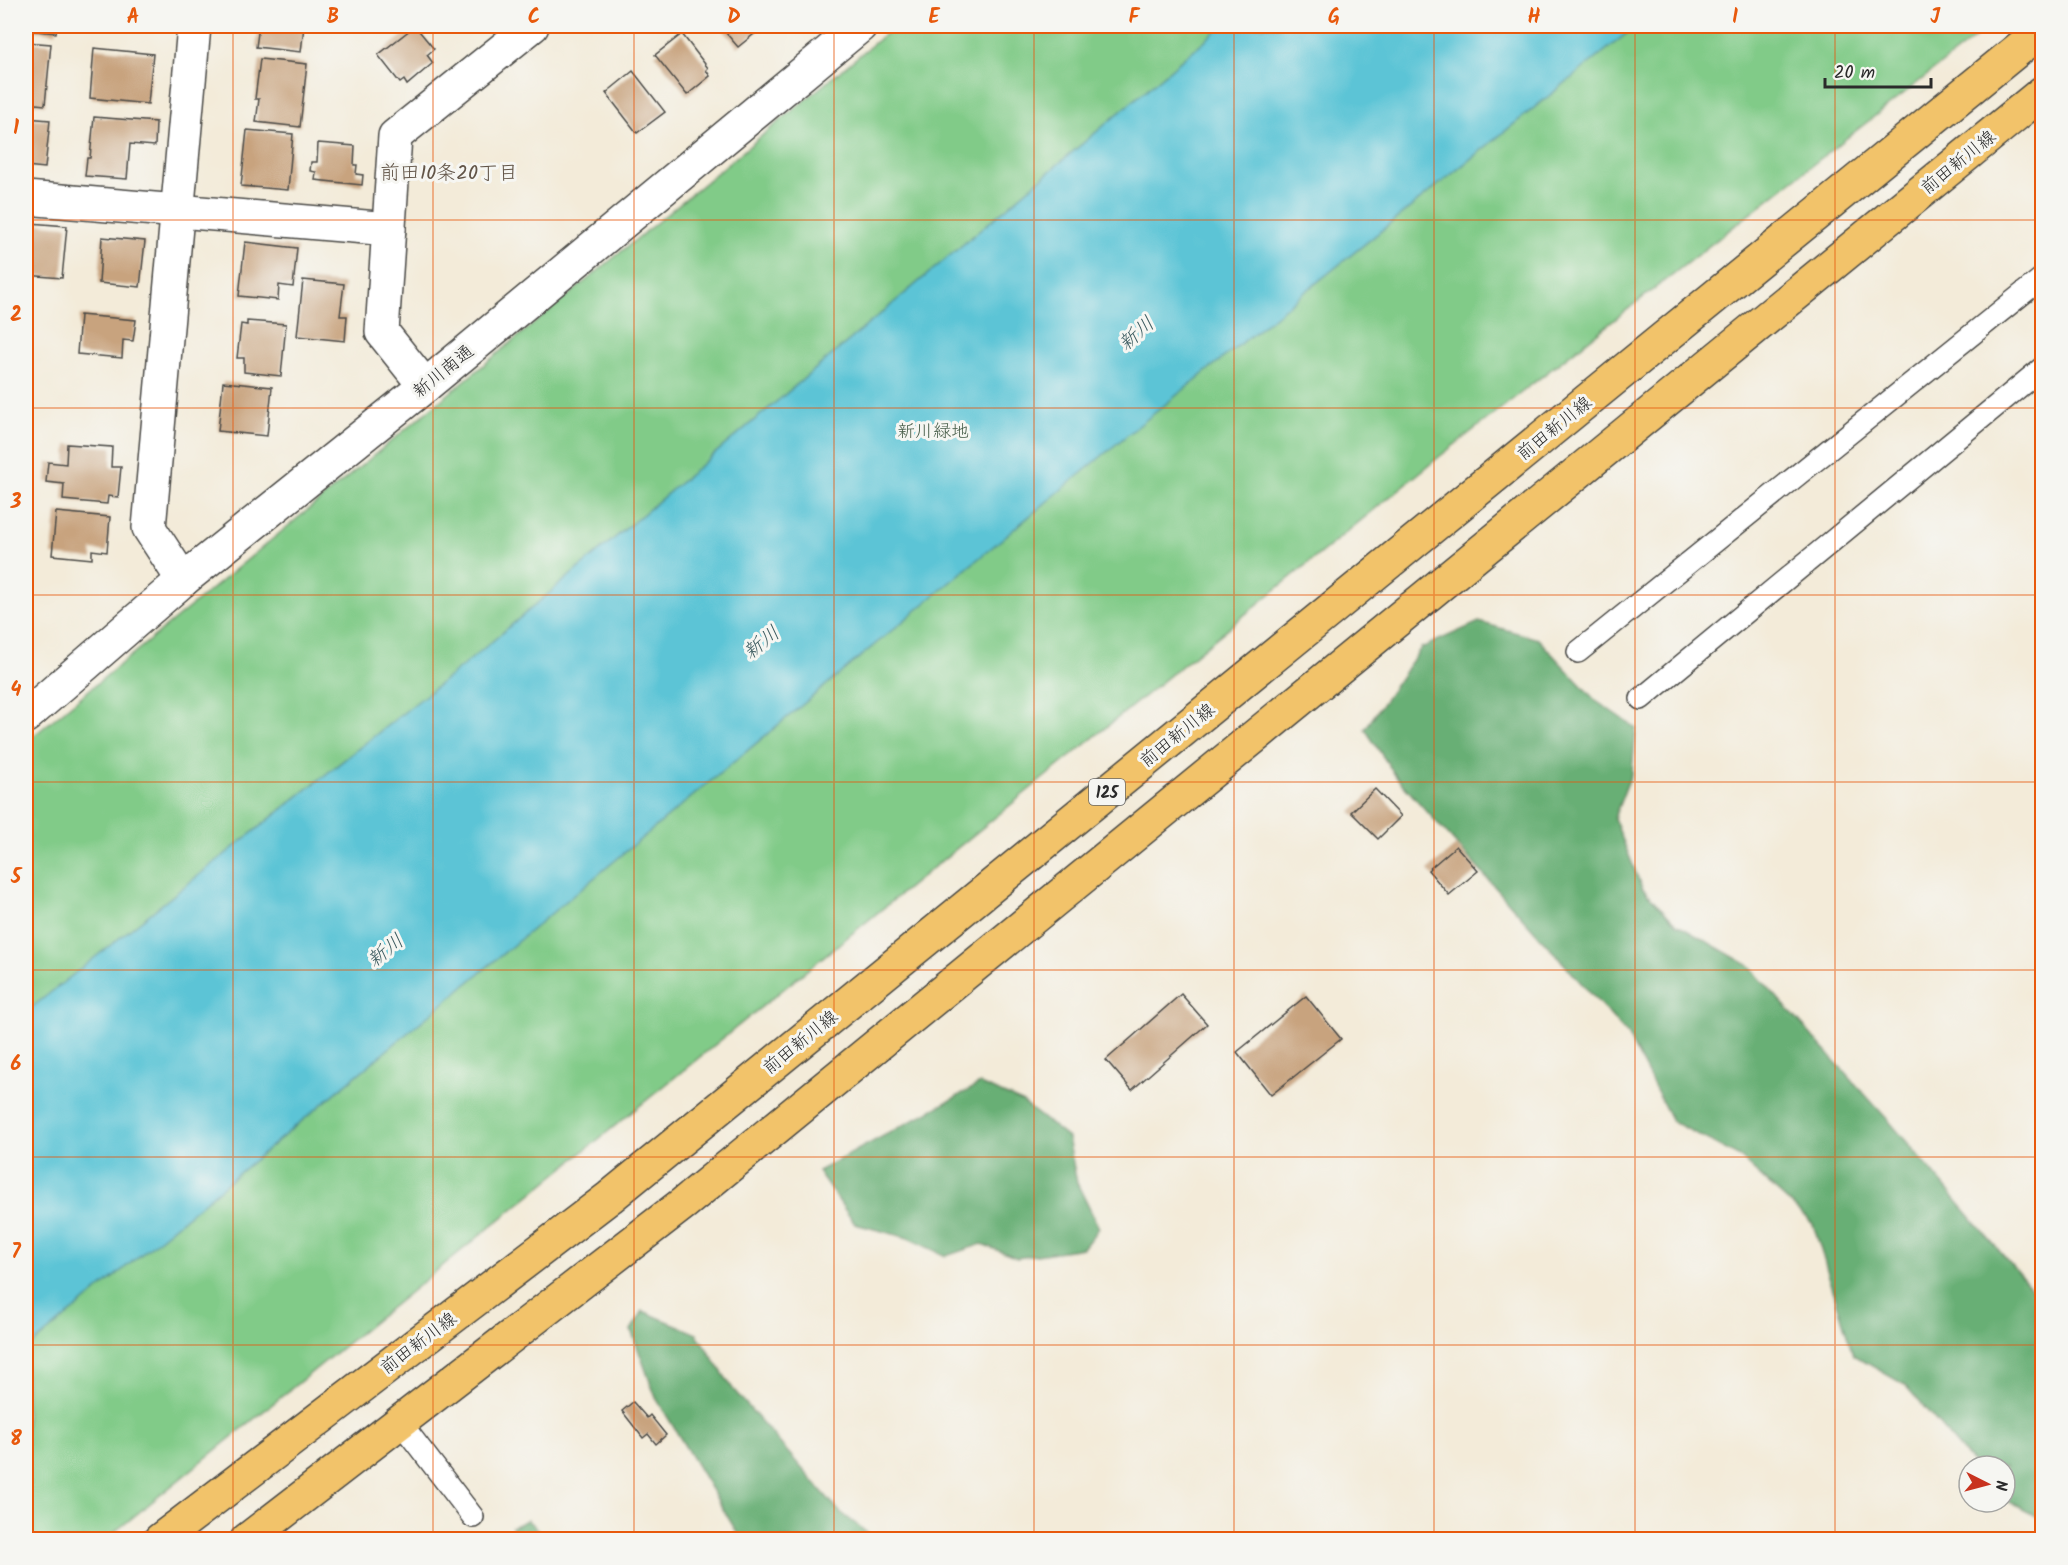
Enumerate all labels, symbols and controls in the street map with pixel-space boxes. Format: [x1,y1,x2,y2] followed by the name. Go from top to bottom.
[127,2,139,34] text: A
[327,2,339,34] text: B
[528,2,540,34] text: C
[727,2,741,34] text: D
[928,2,940,34] text: E
[1129,2,1141,34] text: F
[1328,2,1340,34] text: G
[1527,2,1541,34] text: H
[1732,2,1738,34] text: I
[1930,2,1941,34] text: J
[1825,51,1932,89] scale bar
[1834,59,1875,88] text: 20 m
[13,113,19,145] text: 1
[1915,124,2003,203] street label: 前田新川線
[380,158,518,190] district label: 前田10条20丁目
[10,300,22,332] text: 2
[1112,309,1163,360] water label: 新川
[407,338,481,406] street label: 新川南通
[1511,390,1599,469] street label: 前田新川線
[897,418,969,447] park label: 新川緑地
[10,487,22,519] text: 3
[737,619,788,669] water label: 新川
[11,675,22,707] text: 4
[1134,697,1222,776] street label: 前田新川線
[1089,779,1125,805] road number: 125
[10,862,23,894] text: 5
[361,927,412,977] water label: 新川
[757,1004,845,1083] street label: 前田新川線
[11,1049,22,1081] text: 6
[11,1237,21,1269] text: 7
[374,1306,464,1383] street label: 前田新川線
[10,1424,22,1456] text: 8
[1957,1454,2017,1514] north arrow
[1987,1479,2013,1492] text: N

